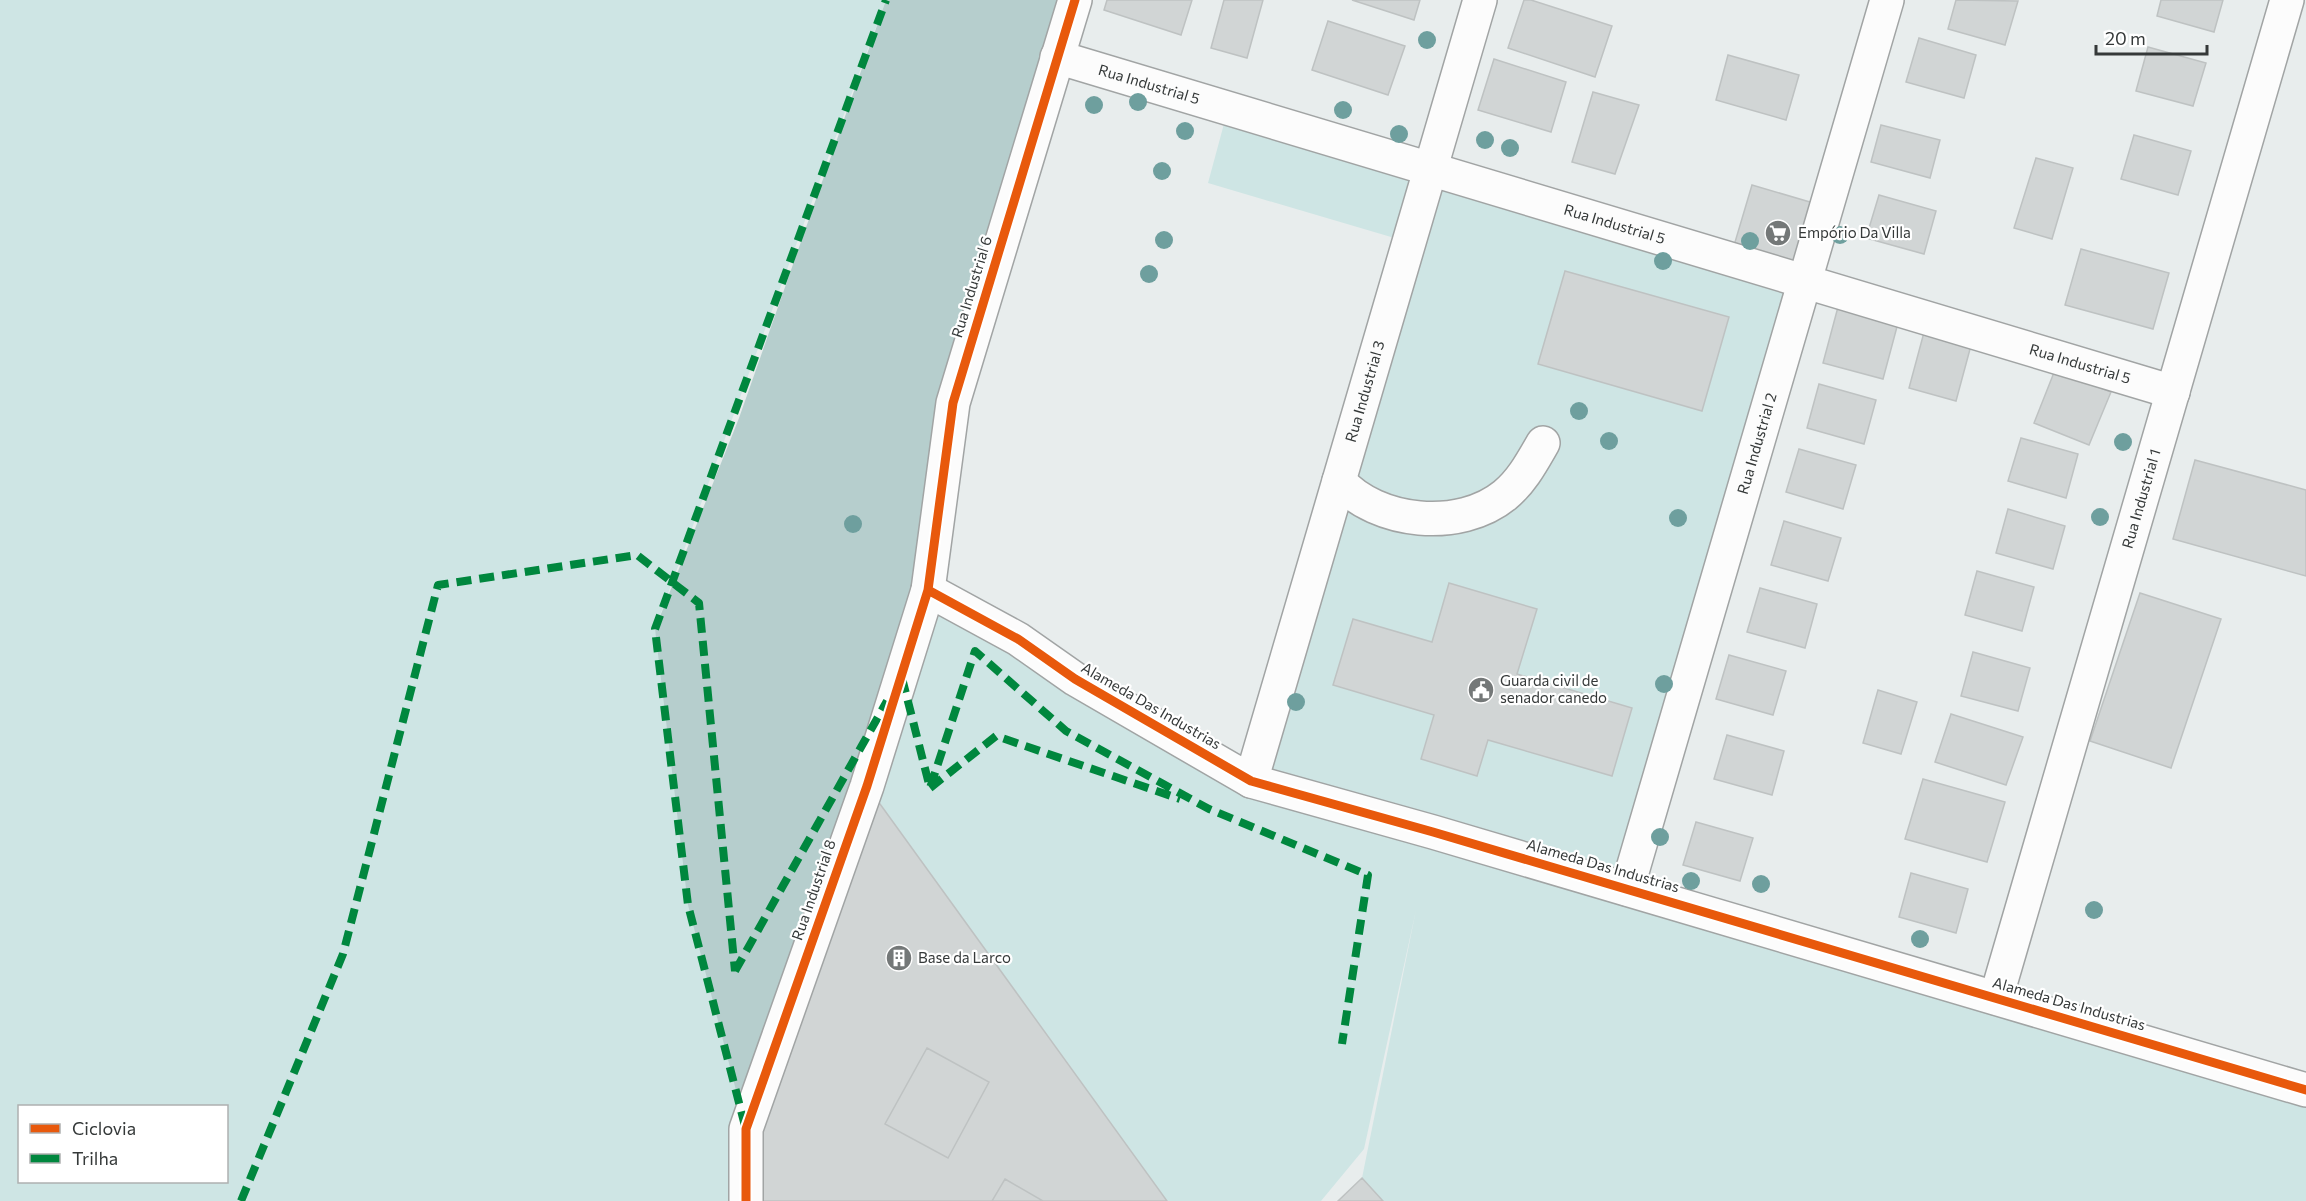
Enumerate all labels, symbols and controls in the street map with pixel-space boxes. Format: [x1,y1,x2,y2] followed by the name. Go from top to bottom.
[2096,18,2207,56] scale bar
[2105,27,2146,49] text: 20 m
[1096,60,1202,107] street label: Rua Industrial 5
[1562,200,1668,247] street label: Rua Industrial 5
[1763,218,1793,248] supermarket icon: Empório Da Villa
[1798,223,1911,241] place label: Empório Da Villa
[947,234,995,340] street label: Rua Industrial 6
[1341,338,1388,444] street label: Rua Industrial 3
[2027,339,2133,387] street label: Rua Industrial 5
[1733,391,1780,496] street label: Rua Industrial 2
[2118,447,2164,550] street label: Rua Industrial 1
[1078,658,1225,753] street label: Alameda Das Industrias
[1500,671,1607,706] place label: Guarda civil de senador canedo
[1466,675,1496,705] public building icon: Guarda civil de senador canedo
[1525,835,1682,896] street label: Alameda Das Industrias
[787,837,839,942] street label: Rua Industrial 8
[884,943,914,973] building icon: Base da Larco
[918,948,1011,966] place label: Base da Larco
[1991,973,2148,1034] street label: Alameda Das Industrias
[18,1105,228,1183] legend
[72,1117,136,1139] text: Ciclovia
[72,1147,118,1169] text: Trilha

